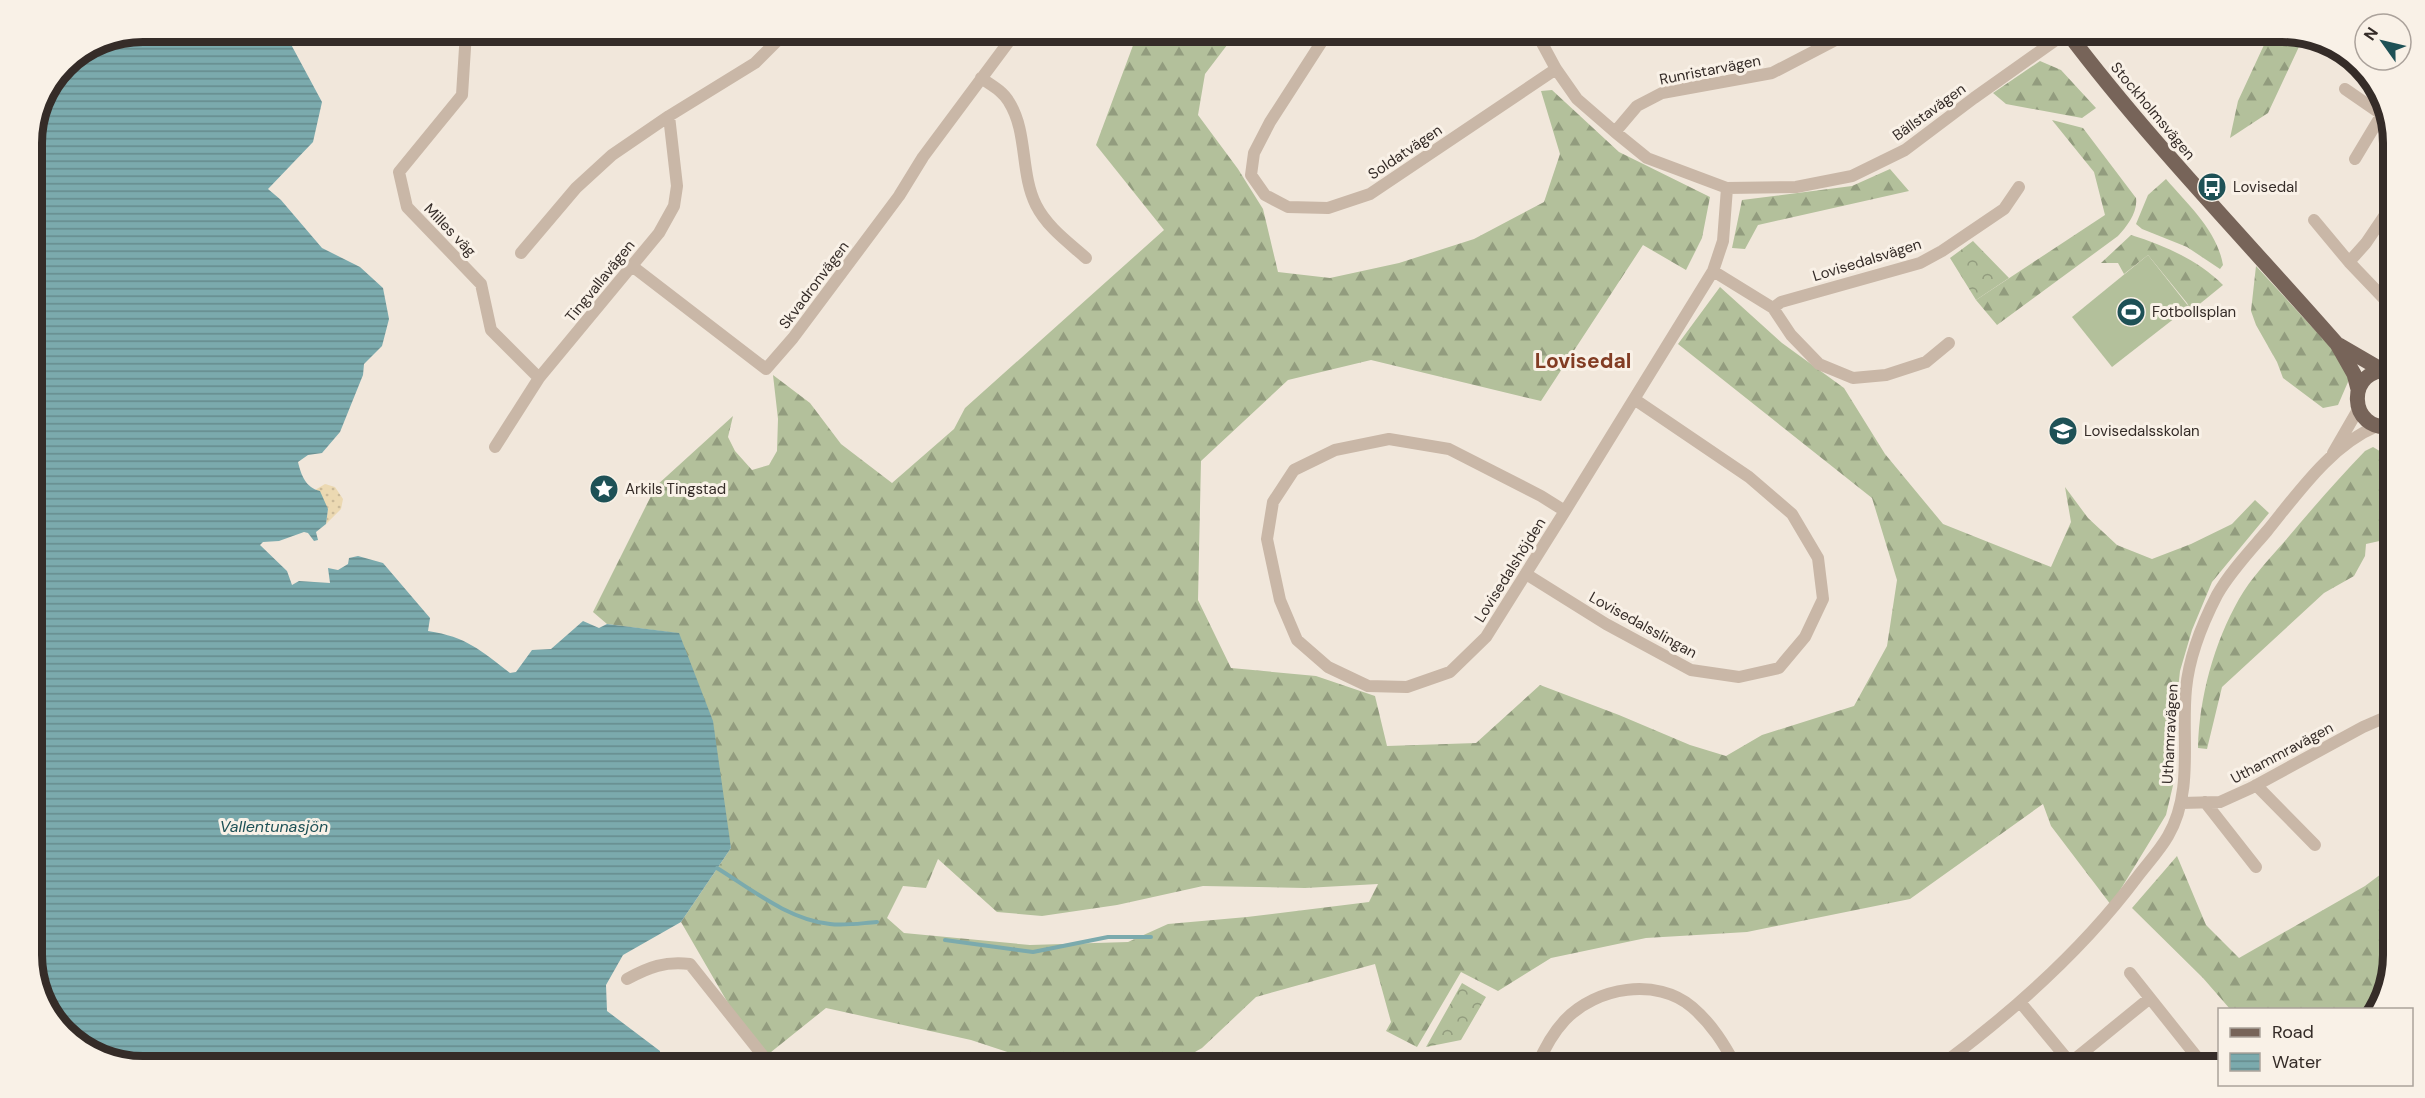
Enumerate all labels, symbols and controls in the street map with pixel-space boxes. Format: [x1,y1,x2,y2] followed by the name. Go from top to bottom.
[2353,12,2413,72] north arrow
[2359,23,2383,45] text: N
[1658,50,1762,90] street label: Runristarvägen
[2106,58,2200,164] street label: Stockholmsvägen
[1888,79,1970,145] street label: Bällstavägen
[1364,120,1446,184] street label: Soldatvägen
[2196,171,2228,203] bus stop icon: Lovisedal
[2233,177,2298,197] place label: Lovisedal
[420,199,480,261] street label: Milles väg
[1810,234,1924,286] street label: Lovisedalsvägen
[561,236,639,326] street label: Tingvallavägen
[774,237,854,333] street label: Skvadronvägen
[2115,296,2147,328] sports icon: Fotbollsplan
[2152,302,2236,322] place label: Fotbollsplan
[1535,347,1631,375] district label: Lovisedal
[2047,415,2079,447] school or university icon: Lovisedalsskolan
[2084,421,2200,441] place label: Lovisedalsskolan
[588,473,620,505] place icon: Arkils Tingstad
[625,479,726,499] place label: Arkils Tingstad
[1470,514,1550,626] street label: Lovisedalshöjden
[1586,587,1700,663] street label: Lovisedalsslingan
[2157,683,2183,785] street label: Uthamravägen
[2227,718,2337,788] street label: Uthammravägen
[220,816,328,837] water label: Vallentunasjön
[2218,1008,2413,1086] legend
[2272,1020,2314,1044] text: Road
[2272,1050,2322,1074] text: Water

